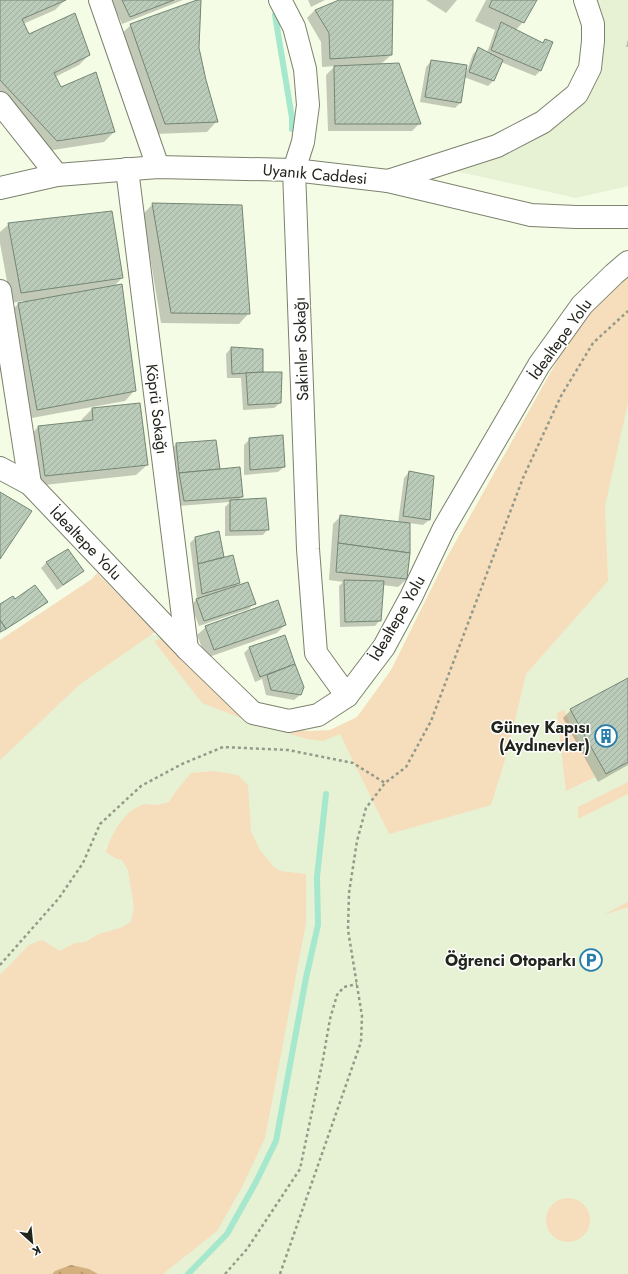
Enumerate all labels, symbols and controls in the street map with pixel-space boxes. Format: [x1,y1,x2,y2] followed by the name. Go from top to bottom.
[262,158,368,190] street label: Uyanık Caddesi
[523,294,597,384] street label: İdealtepe Yolu
[288,297,314,401] street label: Sakinler Sokağı
[140,363,174,455] street label: Köprü Sokağı
[45,501,127,585] street label: İdealtepe Yolu
[363,571,431,665] street label: İdealtepe Yolu
[491,716,590,757] place label: Güney Kapısı (Aydınevler)
[593,723,619,749] building icon: Güney Kapısı (Aydınevler)
[578,947,604,973] parking icon: Öğrenci Otoparkı
[445,949,576,972] place label: Öğrenci Otoparkı
[12,1222,52,1262] north arrow
[29,1242,44,1260] text: K

